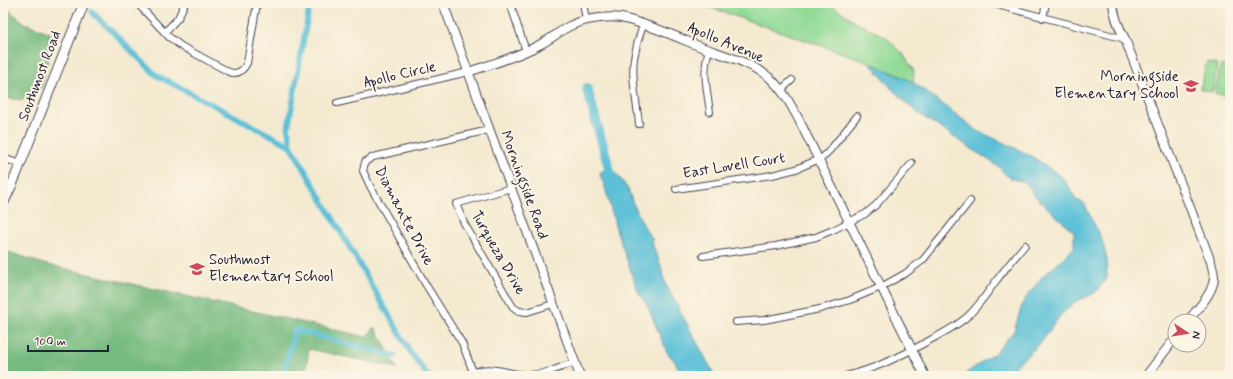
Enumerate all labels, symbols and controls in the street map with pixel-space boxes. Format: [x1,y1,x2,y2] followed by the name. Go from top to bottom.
[684,18,767,69] street label: Apollo Avenue
[14,28,66,124] street label: Southmost Road
[362,57,438,94] street label: Apollo Circle
[1054,67,1179,104] place label: Morningside Elementary School
[1182,77,1200,95] school or university icon: Morningside Elementary School
[494,128,553,242] street label: Morningside Road
[681,148,787,184] street label: East Lovell Court
[369,163,439,269] street label: Diamante Drive
[466,207,530,299] street label: Turqueza Drive
[209,250,334,287] place label: Southmost Elementary School
[188,260,206,278] school or university icon: Southmost Elementary School
[1167,313,1207,353] north arrow
[28,327,108,353] scale bar
[1188,330,1203,340] text: N
[34,334,66,350] text: 100 m

